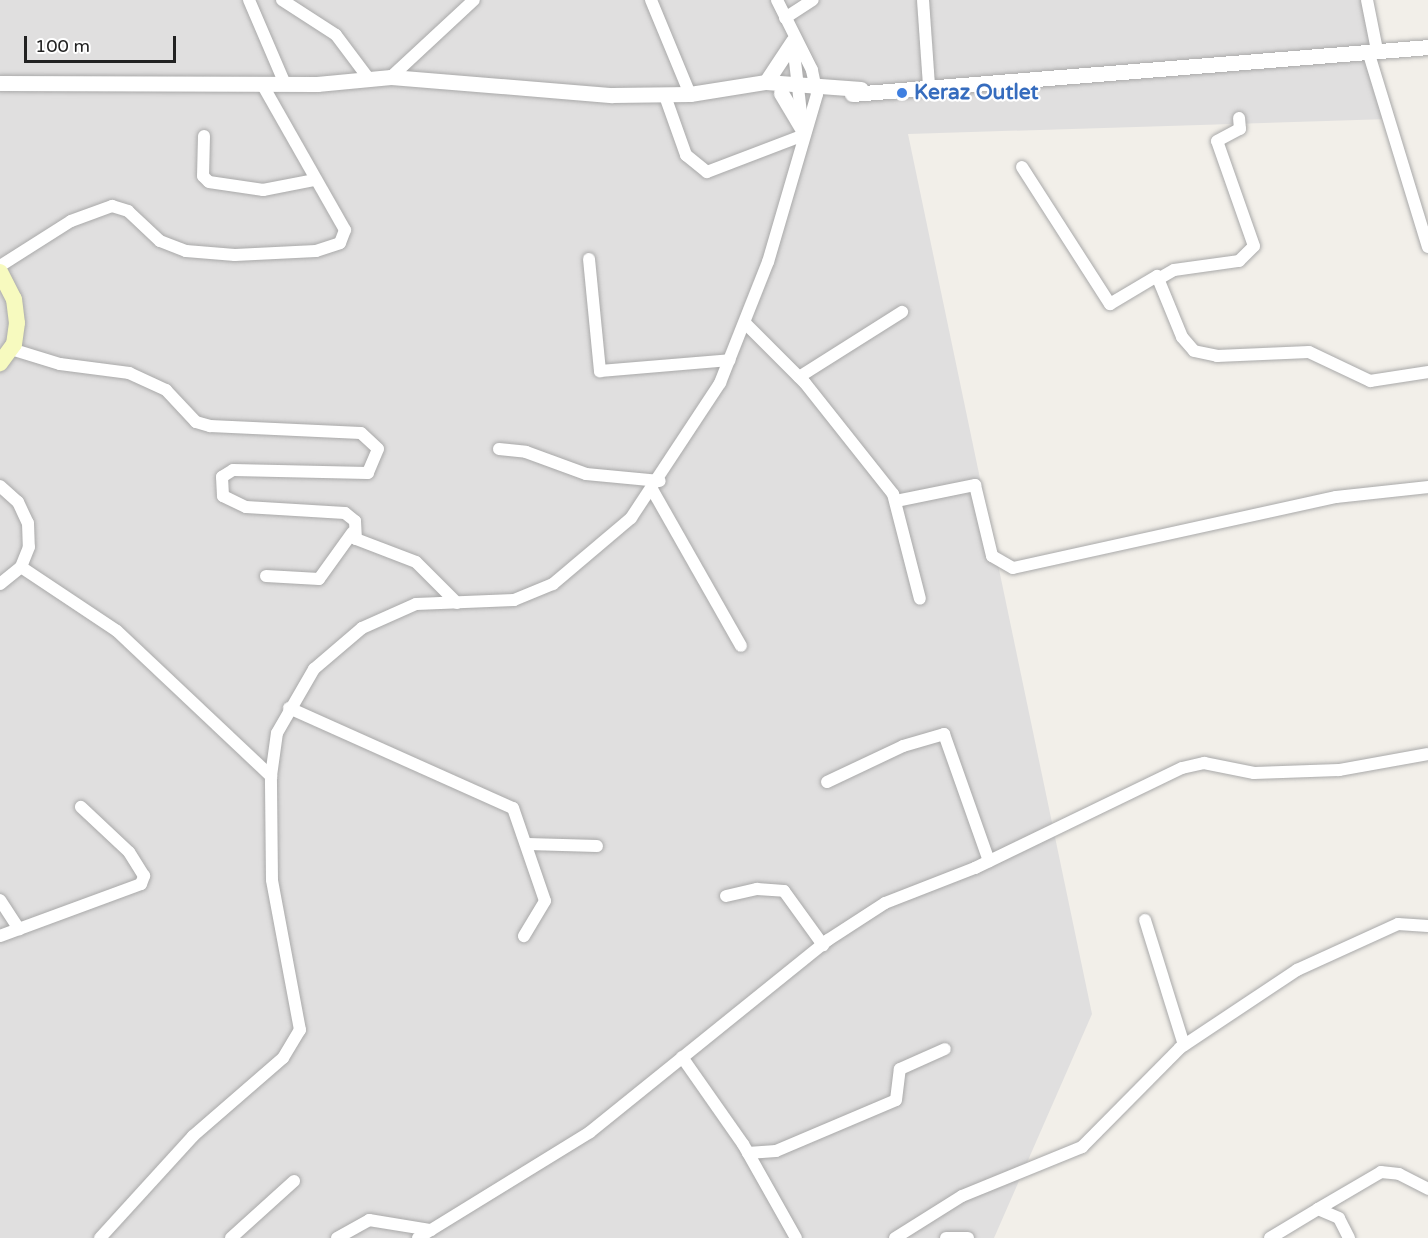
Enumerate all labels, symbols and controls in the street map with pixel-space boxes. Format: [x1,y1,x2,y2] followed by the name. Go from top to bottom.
[27,24,178,62] scale bar
[35,35,90,57] text: 100 m
[914,80,1039,106] place label: Keraz Outlet
[895,86,909,100] marker: Keraz Outlet

